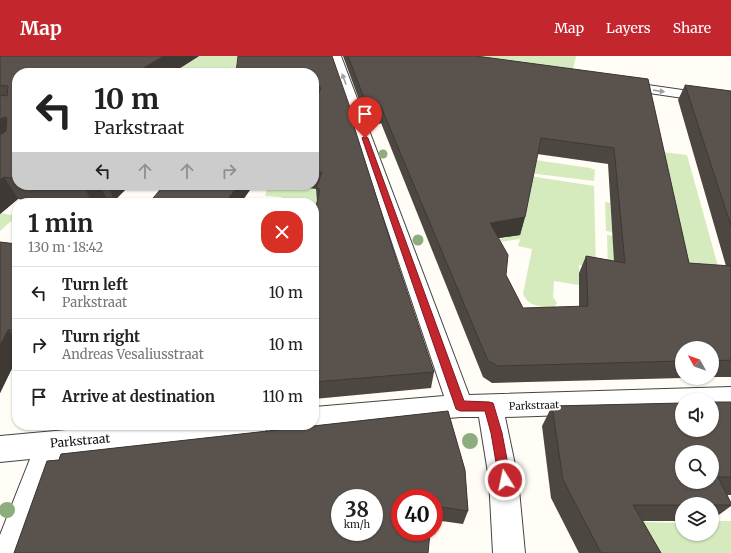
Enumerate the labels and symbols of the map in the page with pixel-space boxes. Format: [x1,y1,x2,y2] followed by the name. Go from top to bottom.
[340,73,346,85] one-way arrow
[653,88,665,94] one-way arrow
[348,97,382,138] pin
[675,341,719,385] north arrow
[509,398,559,413] street label: Parkstraat
[49,430,111,451] street label: Parkstraat
[484,459,526,501] position arrow
[391,489,443,541] speed limit sign: 40

